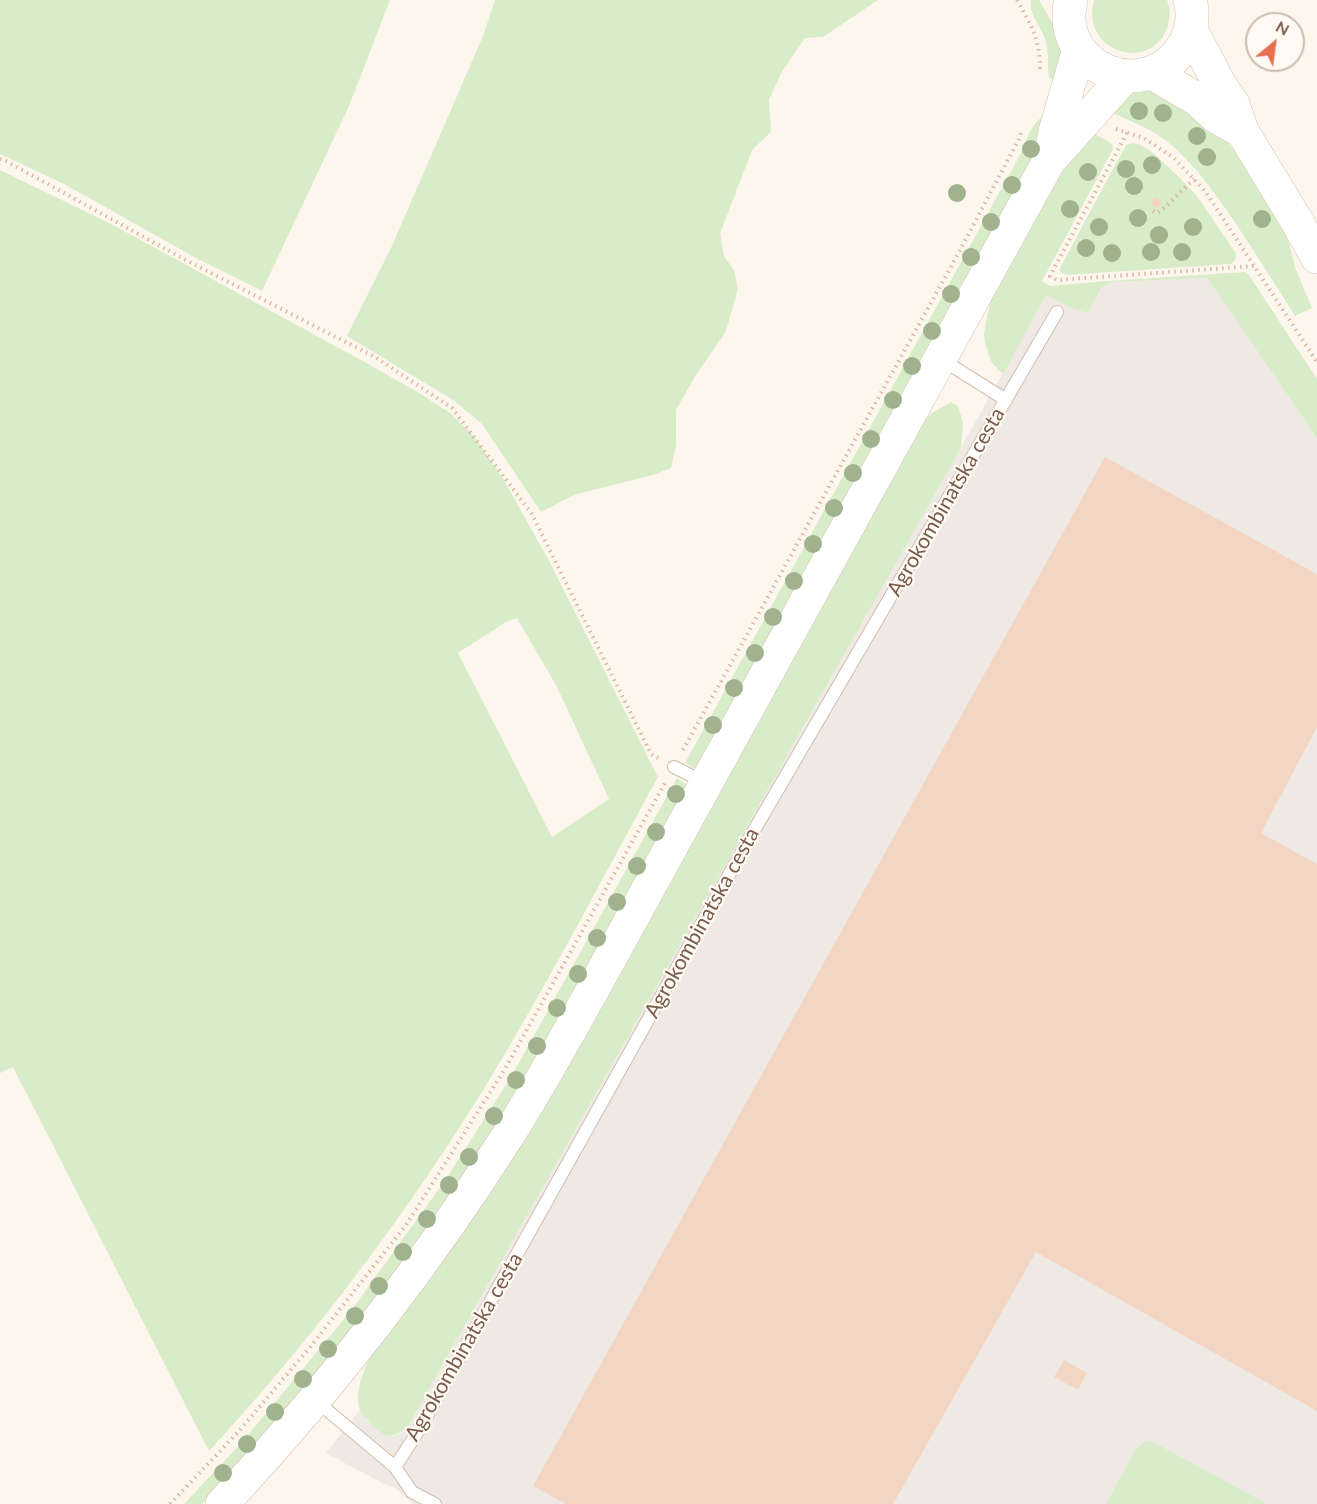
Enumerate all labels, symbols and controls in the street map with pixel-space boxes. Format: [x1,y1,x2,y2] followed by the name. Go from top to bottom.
[1245,12,1305,72] north arrow
[1273,16,1293,39] text: N
[882,403,1010,601] street label: Agrokombinatska cesta
[639,824,765,1022] street label: Agrokombinatska cesta
[400,1248,528,1446] street label: Agrokombinatska cesta

